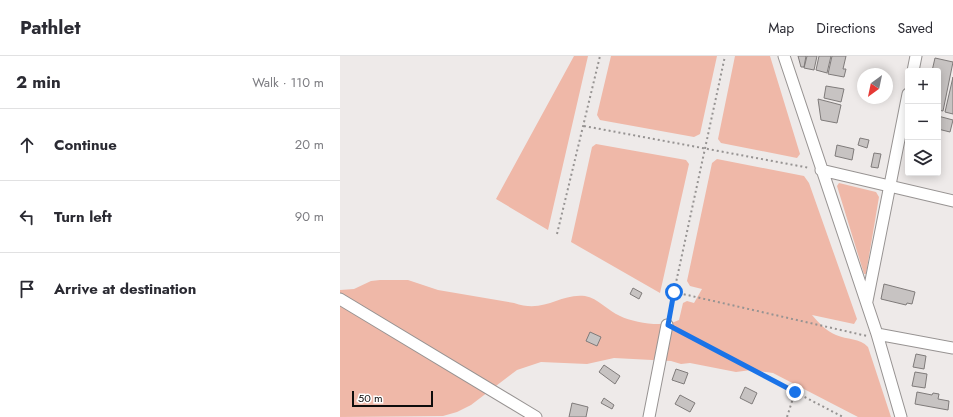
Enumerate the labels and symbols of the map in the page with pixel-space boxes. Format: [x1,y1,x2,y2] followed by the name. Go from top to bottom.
[857,68,893,104] north arrow
[665,283,683,301] route start
[786,383,804,401] route end
[352,389,433,408] scale bar

